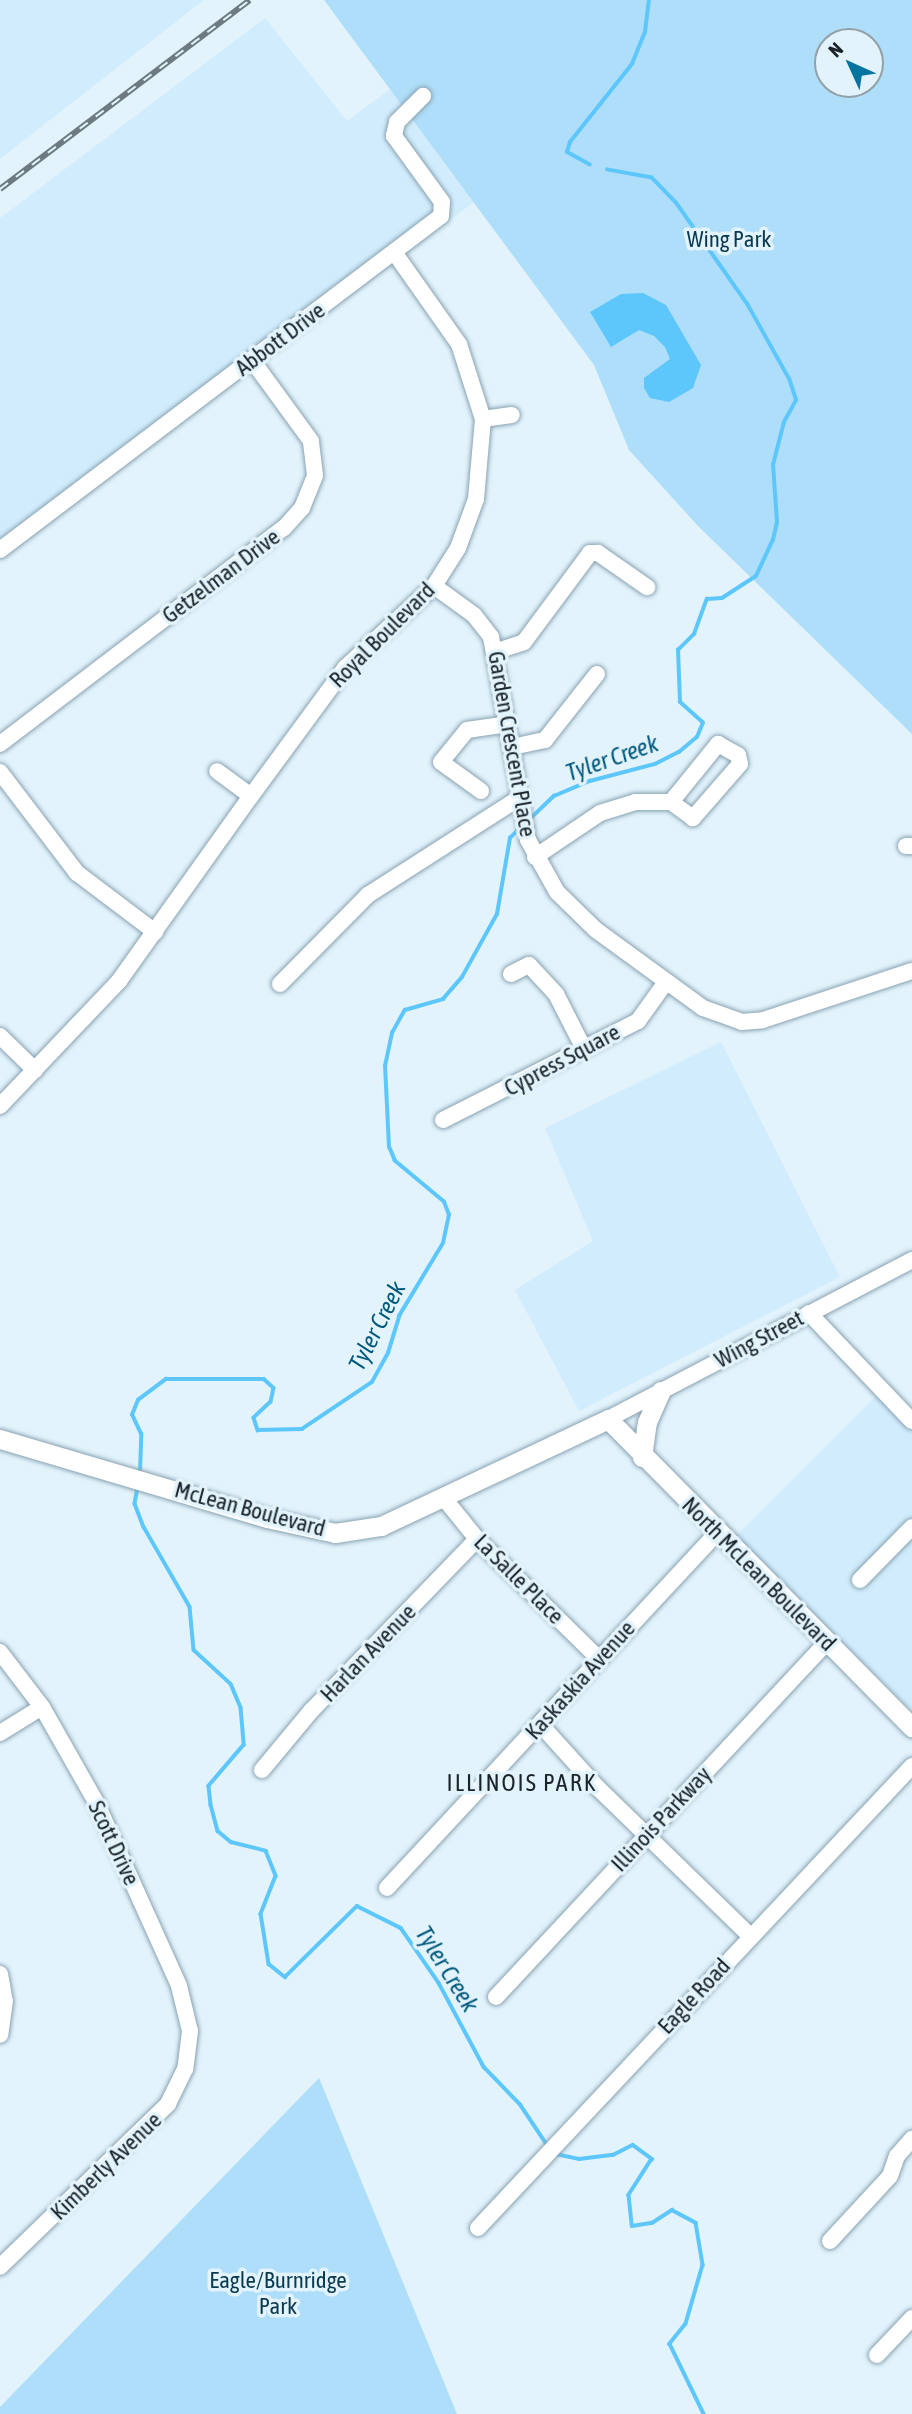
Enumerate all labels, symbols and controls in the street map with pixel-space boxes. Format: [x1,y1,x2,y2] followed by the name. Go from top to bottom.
[814,28,884,98] north arrow
[824,38,847,61] text: N
[687,225,771,253] park label: Wing Park
[230,296,330,382] street label: Abbott Drive
[157,523,285,629] street label: Getzelman Drive
[324,577,440,693] street label: Royal Boulevard
[482,649,542,839] street label: Garden Crescent Place
[562,729,662,787] water label: Tyler Creek
[499,1018,625,1102] street label: Cypress Square
[342,1277,412,1375] water label: Tyler Creek
[710,1304,808,1374] street label: Wing Street
[172,1476,328,1542] street label: McLean Boulevard
[676,1491,842,1657] street label: North McLean Boulevard
[468,1528,570,1630] street label: La Salle Place
[314,1598,422,1708] street label: Harlan Avenue
[519,1615,641,1745] street label: Kaskaskia Avenue
[605,1761,717,1877] street label: Illinois Parkway
[448,1769,596,1797] district label: ILLINOIS PARK
[82,1796,146,1890] street label: Scott Drive
[409,1921,485,2017] water label: Tyler Creek
[652,1952,736,2040] street label: Eagle Road
[45,2106,167,2226] street label: Kimberly Avenue
[209,2266,347,2320] park label: Eagle/Burnridge Park

